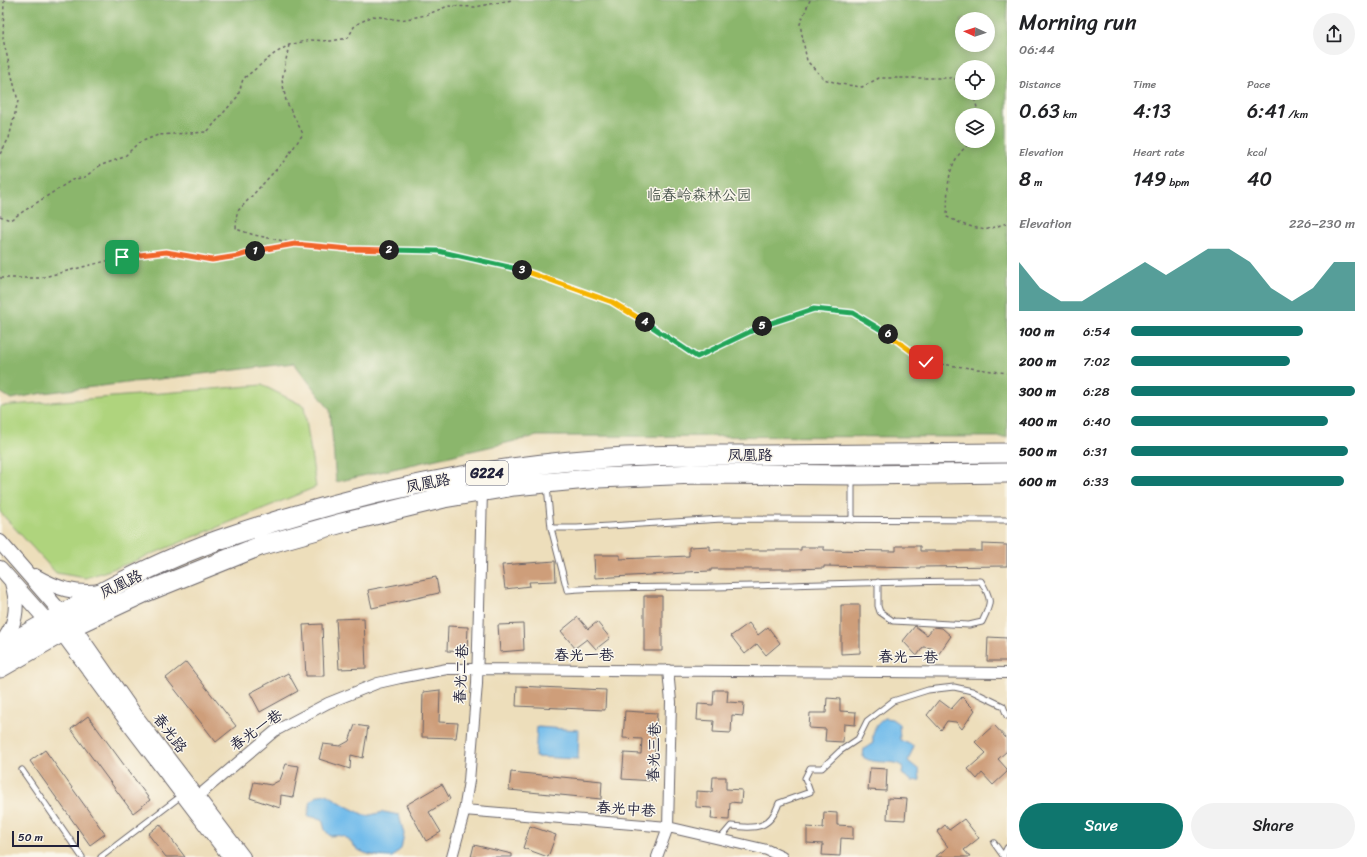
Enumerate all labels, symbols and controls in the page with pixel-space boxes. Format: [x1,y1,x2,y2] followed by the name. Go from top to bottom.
[1019,3,1137,42] text: Morning run
[955,12,995,52] north arrow
[955,12,995,148] map controls
[1313,13,1355,55] button: share
[1019,38,1055,61] text: 06:44
[955,60,995,100] button: locate
[1019,75,1061,94] text: Distance
[1133,75,1156,94] text: Time
[1247,75,1270,94] text: Pace
[1019,94,1060,129] text: 0.63
[1133,94,1171,129] text: 4:13
[1247,94,1285,129] text: 6:41
[1060,105,1077,124] text: km
[1285,105,1308,124] text: /km
[955,108,995,148] button: layers
[1019,143,1064,162] text: Elevation
[1133,143,1185,162] text: Heart rate
[1247,143,1267,162] text: kcal
[1019,162,1031,197] text: 8
[1133,162,1166,197] text: 149
[1247,162,1272,197] text: 40
[1031,173,1042,192] text: m
[1166,173,1190,192] text: bpm
[646,182,752,208] park label: 临春岭森林公园
[1019,212,1072,235] text: Elevation
[1289,212,1355,235] text: 226–230 m
[105,240,139,274] pin
[379,240,399,260] pin: 2
[386,240,392,259] text: 2
[245,241,265,261] pin: 1
[253,241,257,260] text: 1
[111,246,133,268] icon: arrive
[512,260,532,280] pin: 3
[519,260,525,279] text: 3
[635,312,655,332] pin: 4
[642,312,648,331] text: 4
[752,316,772,336] pin: 5
[759,316,765,335] text: 5
[1019,320,1054,343] text: 100 m
[1083,320,1110,343] text: 6:54
[878,324,898,344] pin: 6
[885,324,891,343] text: 6
[909,345,943,379] pin
[1019,350,1056,373] text: 200 m
[1083,350,1110,373] text: 7:02
[915,351,937,373] icon: check
[1019,380,1056,403] text: 300 m
[1083,380,1110,403] text: 6:28
[1019,410,1057,433] text: 400 m
[1083,410,1111,433] text: 6:40
[1019,440,1057,463] text: 500 m
[1083,440,1107,463] text: 6:31
[727,442,773,468] street label: 凤凰路
[466,461,508,485] road number: G224
[403,466,453,500] street label: 凤凰路
[1019,470,1056,493] text: 600 m
[1083,470,1109,493] text: 6:33
[95,562,147,606] street label: 凤凰路
[554,642,614,668] street label: 春光一巷
[446,643,476,705] street label: 春光二巷
[878,643,938,671] street label: 春光一巷
[224,702,288,758] street label: 春光一巷
[146,707,194,759] street label: 春光路
[640,722,668,782] street label: 春光三巷
[595,794,657,824] street label: 春光中巷
[1019,803,1183,849] button: Save
[1191,803,1355,849] button: Share
[18,828,43,847] text: 50 m
[12,829,79,848] scale bar

